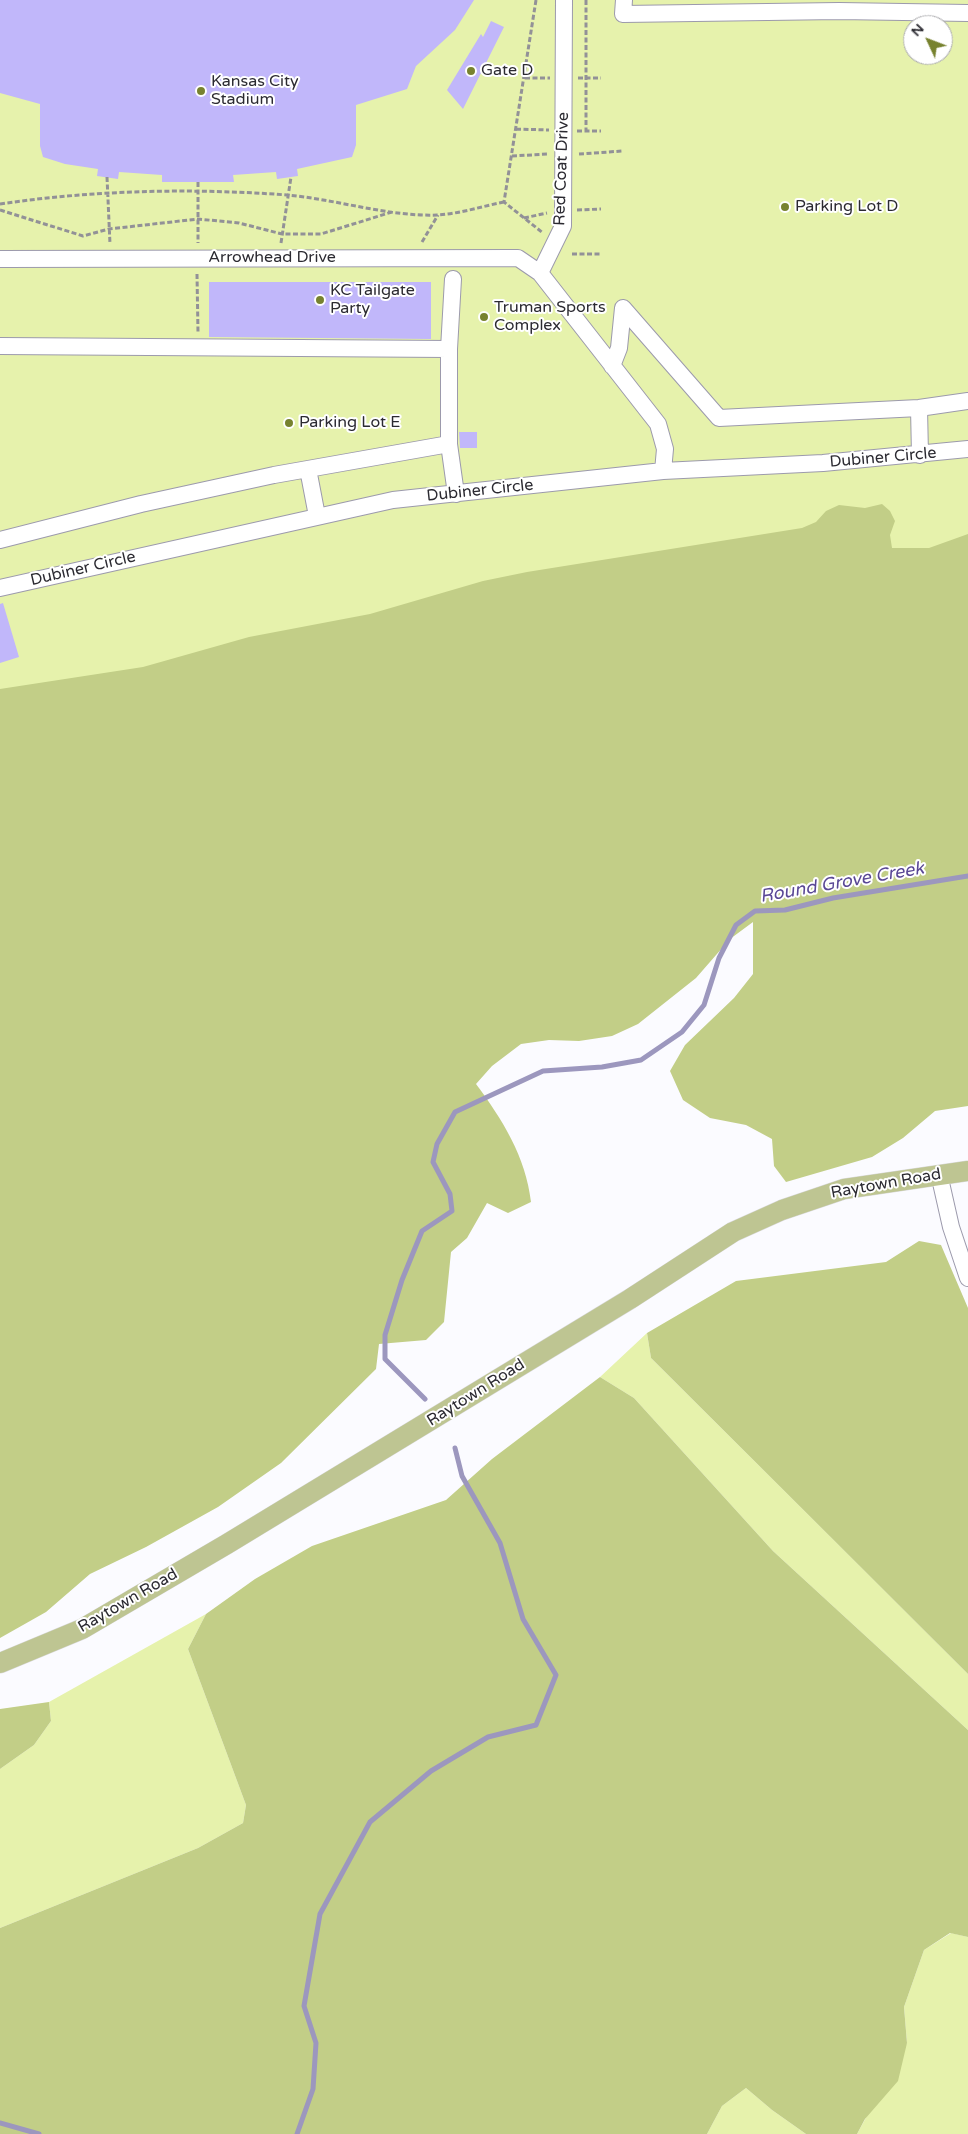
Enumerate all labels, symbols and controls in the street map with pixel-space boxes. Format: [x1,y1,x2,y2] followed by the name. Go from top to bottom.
[903,15,953,65] north arrow
[907,20,927,40] text: N
[481,61,533,81] place label: Gate D
[465,65,477,77] marker: Gate D
[211,72,299,110] place label: Kansas City Stadium
[195,85,207,97] marker: Kansas City Stadium
[550,112,574,226] street label: Red Coat Drive
[795,197,898,217] place label: Parking Lot D
[779,201,791,213] marker: Parking Lot D
[208,248,336,268] street label: Arrowhead Drive
[330,281,415,319] place label: KC Tailgate Party
[314,294,326,306] marker: KC Tailgate Party
[494,298,606,336] place label: Truman Sports Complex
[478,311,490,323] marker: Truman Sports Complex
[299,413,401,433] place label: Parking Lot E
[283,417,295,429] marker: Parking Lot E
[829,444,937,472] street label: Dubiner Circle
[426,476,534,506] street label: Dubiner Circle
[29,548,137,590] street label: Dubiner Circle
[758,858,926,908] water label: Round Grove Creek
[829,1165,943,1203] street label: Raytown Road
[424,1355,528,1431] street label: Raytown Road
[75,1565,181,1637] street label: Raytown Road

